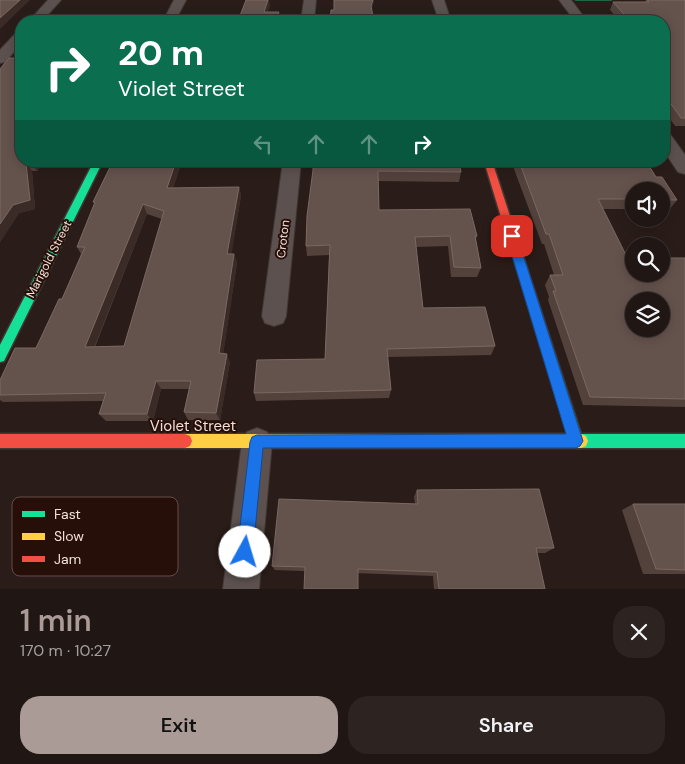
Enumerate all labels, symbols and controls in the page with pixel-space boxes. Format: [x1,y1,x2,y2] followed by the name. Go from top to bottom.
[118,30,204,76] text: 20 m
[35,35,100,100] icon: right
[118,74,245,103] text: Violet Street
[249,130,277,158] icon: left
[302,130,330,158] icon: ahead
[355,130,383,158] icon: ahead
[408,130,436,158] icon: right
[625,182,670,337] map controls
[625,182,670,227] button: sound
[491,215,533,257] pin
[23,217,76,300] street label: Marigold Street
[273,219,293,259] street label: Croton
[498,222,526,250] icon: arrive
[625,237,670,282] button: search
[625,292,670,337] button: layers
[150,416,236,436] street label: Violet Street
[12,497,178,576] legend
[54,505,81,523] text: Fast
[218,525,270,577] position arrow
[54,527,84,545] text: Slow
[54,550,81,568] text: Jam
[20,601,92,640] text: 1 min
[613,606,665,658] button: close
[20,640,111,661] text: 170 m · 10:27
[20,696,338,754] button: Exit
[348,696,665,754] button: Share

